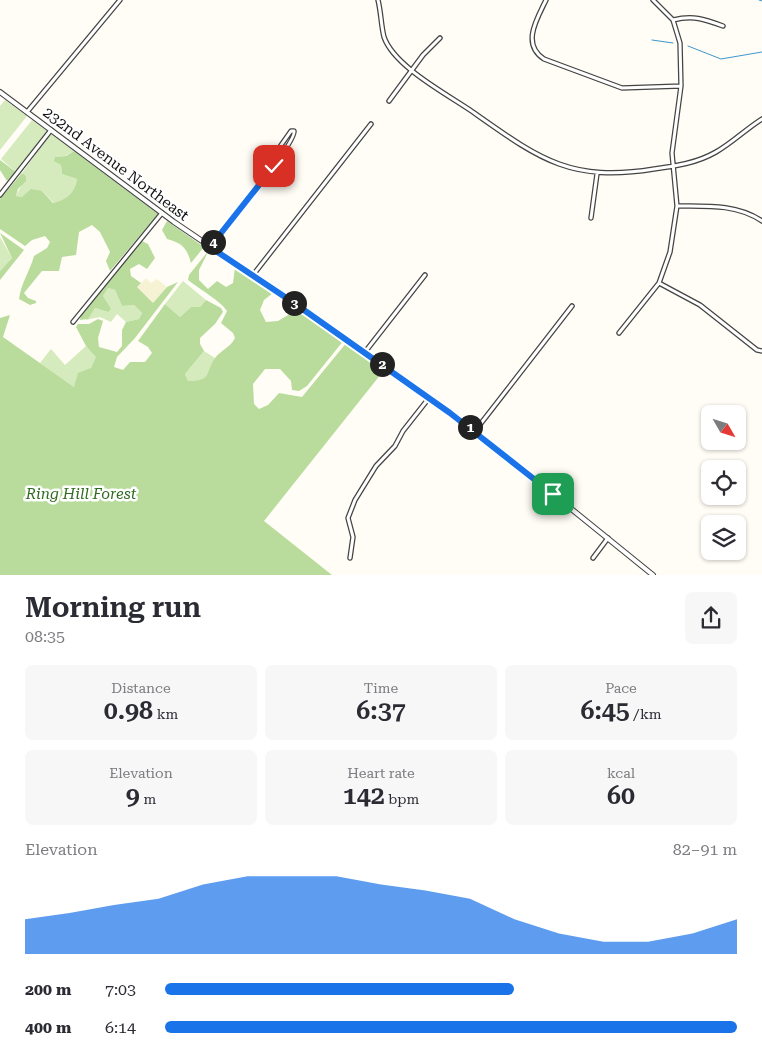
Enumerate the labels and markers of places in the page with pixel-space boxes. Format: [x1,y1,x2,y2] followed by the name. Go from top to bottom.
[253,145,295,187] pin
[200,230,226,254] pin: 4
[282,290,306,316] pin: 3
[370,352,394,376] pin: 2
[458,414,482,440] pin: 1
[532,473,574,515] pin

